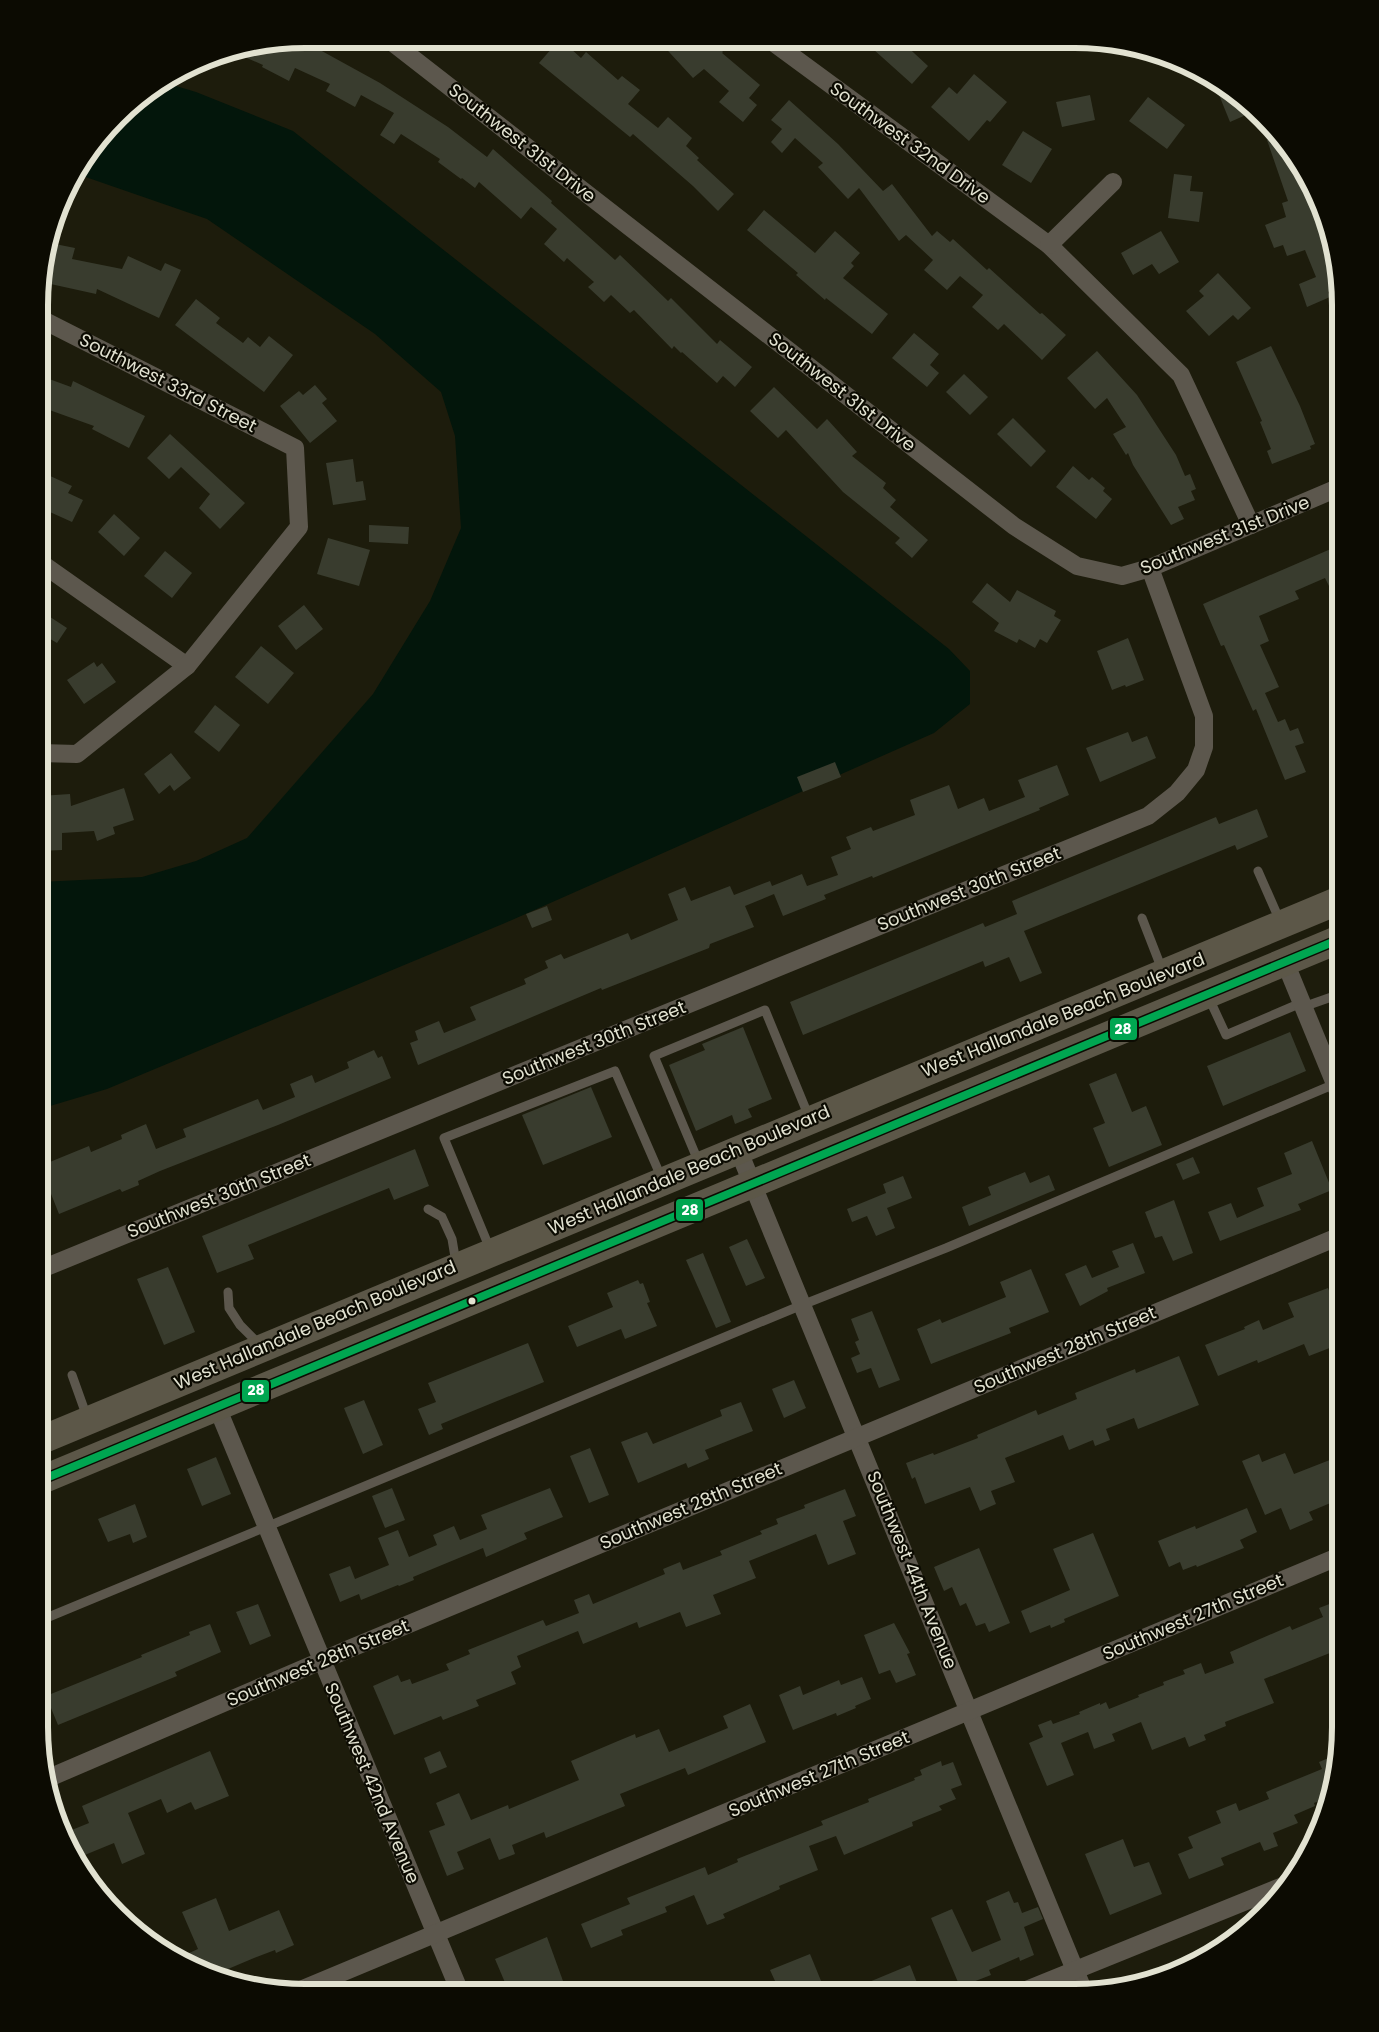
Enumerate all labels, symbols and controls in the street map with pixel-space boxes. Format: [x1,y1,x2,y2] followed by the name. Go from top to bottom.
[825,76,996,209] street label: Southwest 32nd Drive
[443,77,601,208] street label: Southwest 31st Drive
[763,326,921,457] street label: Southwest 31st Drive
[75,327,261,438] street label: Southwest 33rd Street
[1136,489,1313,580] street label: Southwest 31st Drive
[873,840,1064,937] street label: Southwest 30th Street
[917,946,1208,1083] street label: West Hallandale Beach Boulevard
[498,994,689,1091] street label: Southwest 30th Street
[1109,1017,1138,1041] line badge: 28
[1114,1019,1132,1039] text: 28
[544,1099,834,1240] street label: West Hallandale Beach Boulevard
[123,1147,314,1244] street label: Southwest 30th Street
[675,1198,704,1222] line badge: 28
[681,1200,699,1220] text: 28
[170,1254,460,1395] street label: West Hallandale Beach Boulevard
[467,1296,477,1306] unlabelled marker
[970,1300,1160,1399] street label: Southwest 28th Street
[241,1379,270,1403] line badge: 28
[247,1380,265,1400] text: 28
[596,1456,786,1555] street label: Southwest 28th Street
[861,1467,964,1673] street label: Southwest 44th Avenue
[1099,1567,1287,1666] street label: Southwest 27th Street
[223,1613,413,1712] street label: Southwest 28th Street
[319,1678,426,1887] street label: Southwest 42nd Avenue
[725,1724,913,1823] street label: Southwest 27th Street

